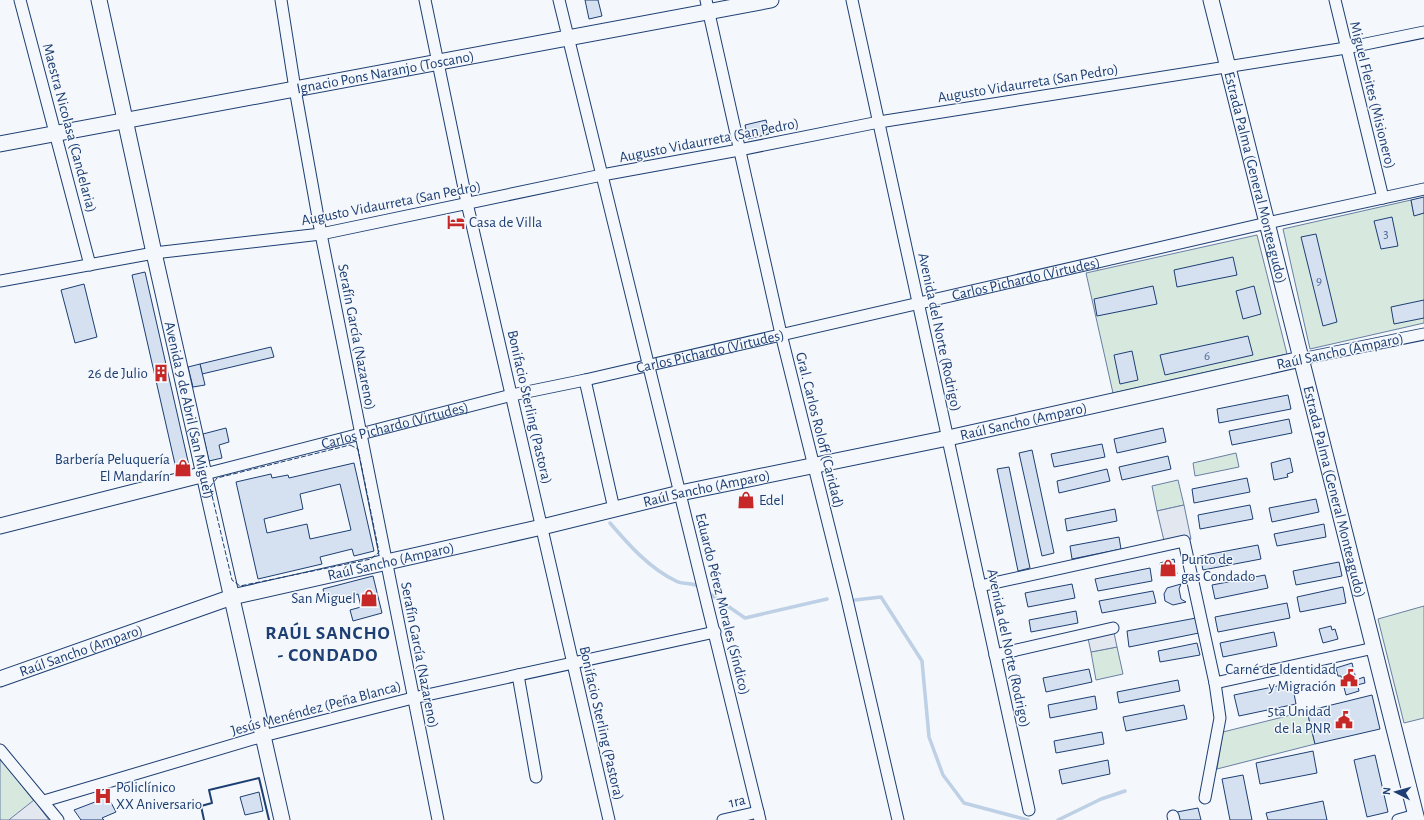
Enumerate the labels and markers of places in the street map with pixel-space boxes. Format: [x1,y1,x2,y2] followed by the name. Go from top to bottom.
[446,212,466,232] hotel icon: Casa de Villa
[469,215,542,230] place label: Casa de Villa
[151,363,171,383] building icon: 26 de Julio
[88,366,148,381] place label: 26 de Julio
[55,452,170,484] place label: Barbería Peluquería El Mandarín
[173,458,193,478] shop icon: Barbería Peluquería El Mandarín
[736,490,756,510] shop icon: Edel
[759,493,784,508] place label: Edel
[1181,552,1255,584] place label: Punto de gas Condado
[1158,558,1178,578] shop icon: Punto de gas Condado
[359,588,379,608] shop icon: San Miguel
[291,591,356,606] place label: San Miguel
[1225,662,1336,694] place label: Carné de Identidad y Migración
[1339,668,1359,688] public building icon: Carné de Identidad y Migración
[1268,704,1331,736] place label: 5ta Unidad de la PNR
[1334,710,1354,730] public building icon: 5ta Unidad de la PNR
[116,780,202,812] place label: Policlínico XX Aniversario
[93,786,113,806] hospital icon: Policlínico XX Aniversario

